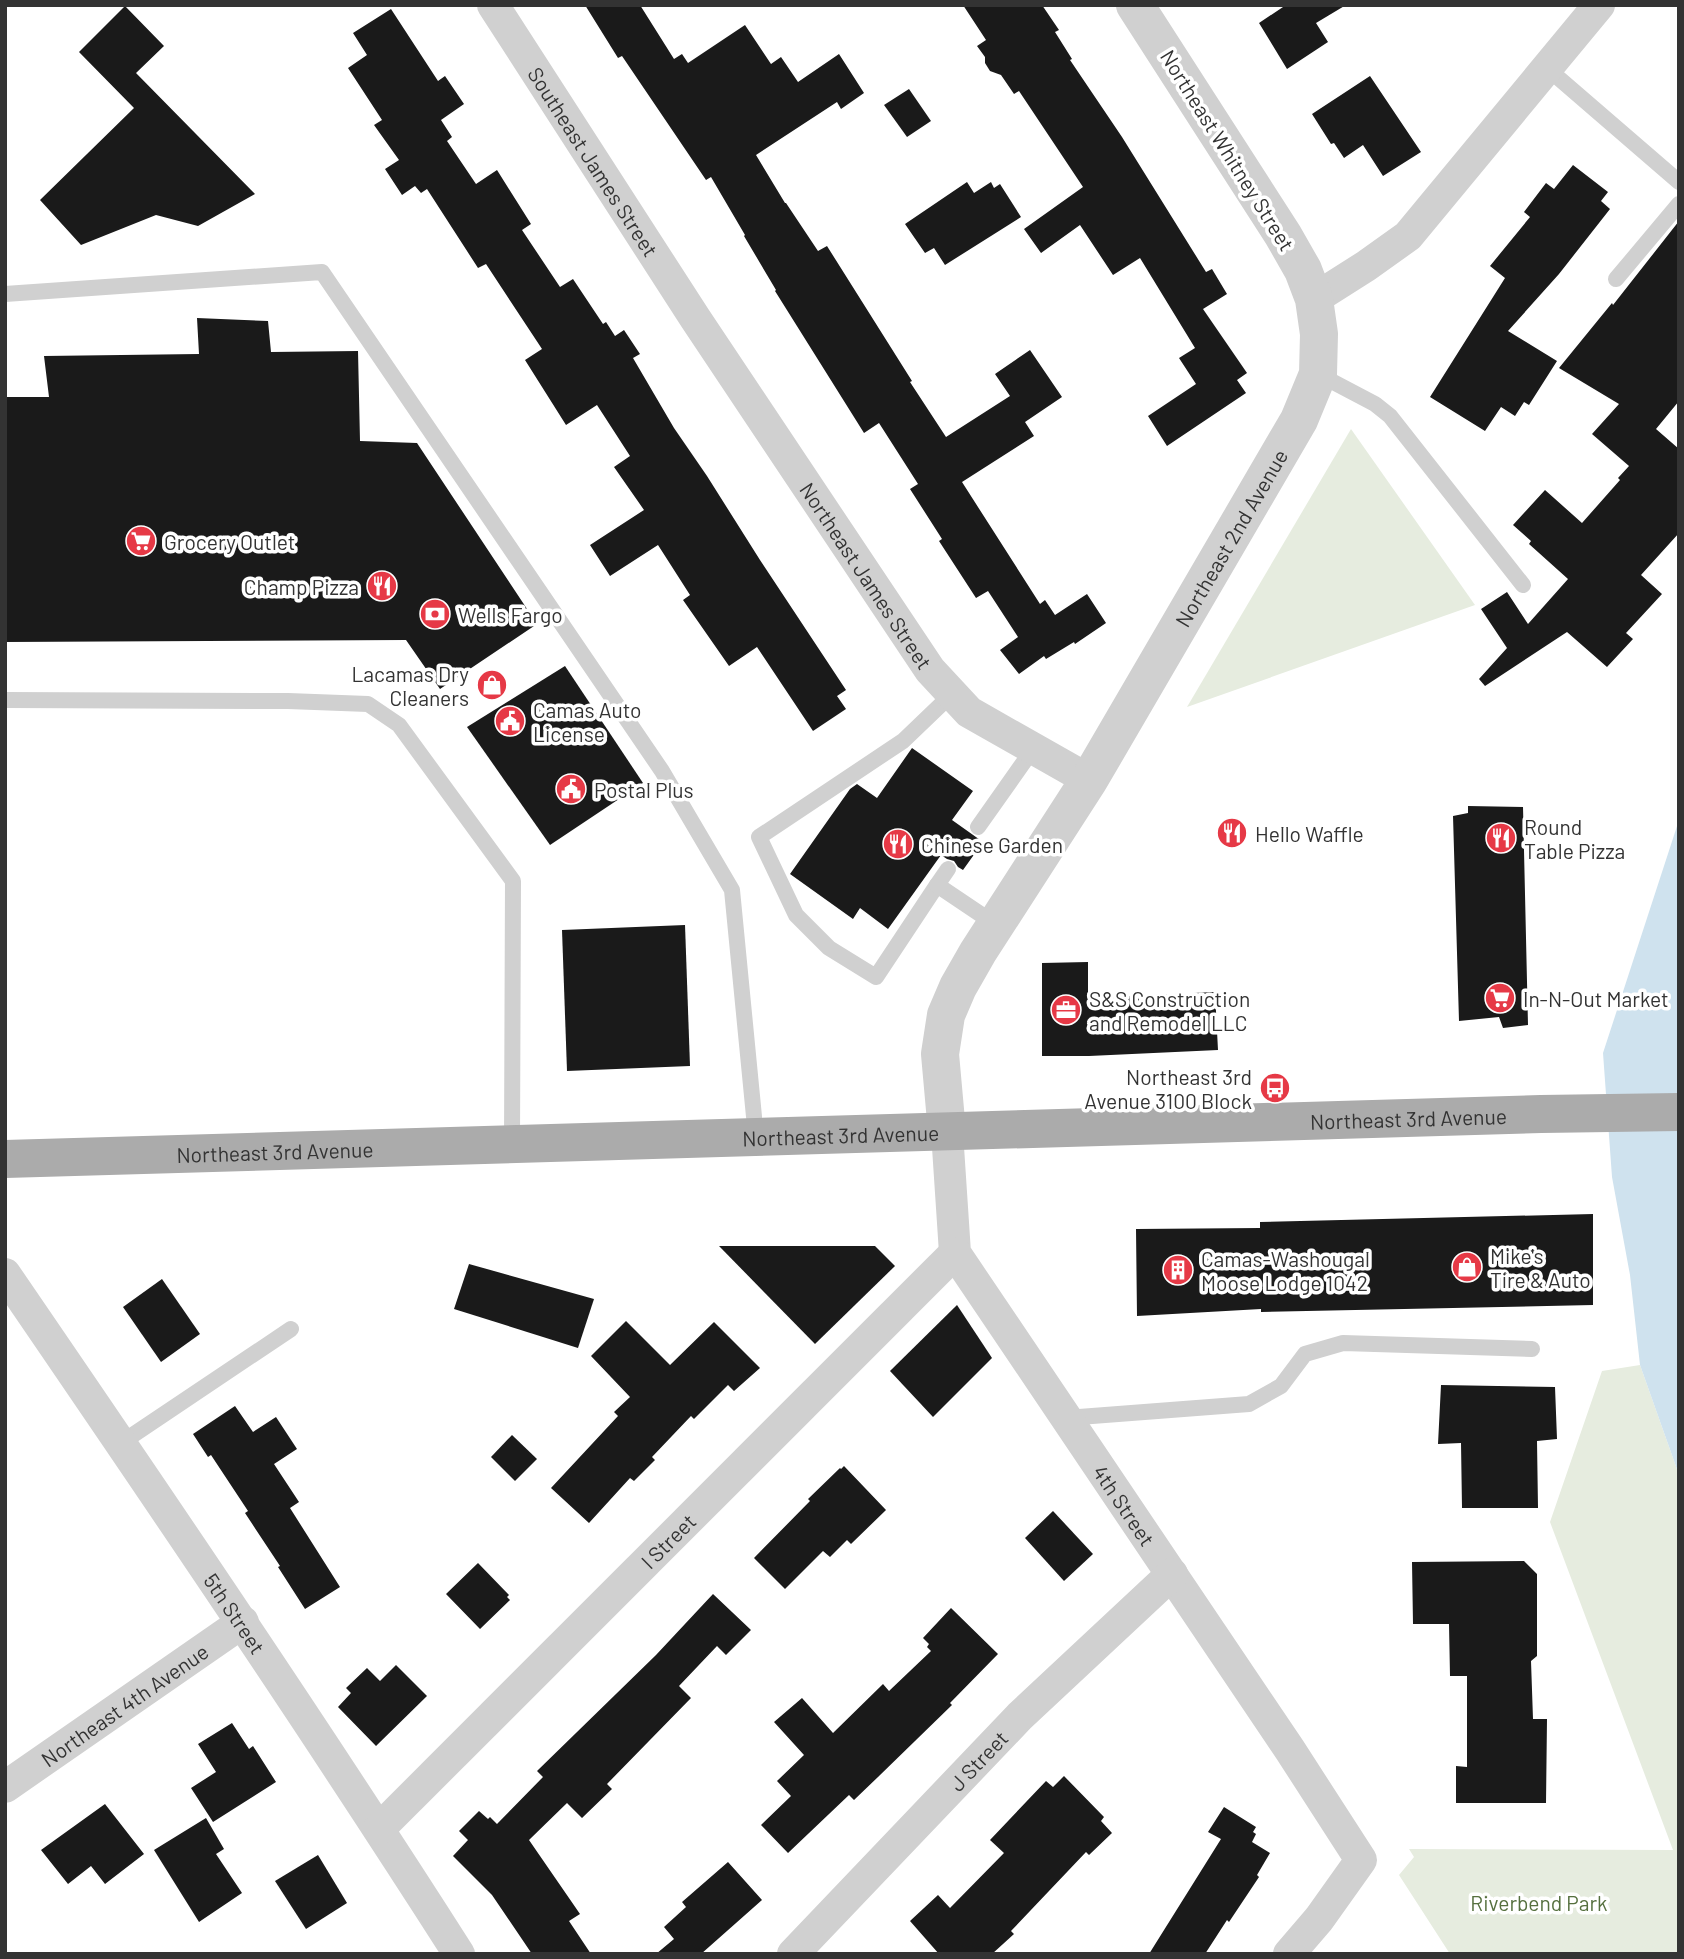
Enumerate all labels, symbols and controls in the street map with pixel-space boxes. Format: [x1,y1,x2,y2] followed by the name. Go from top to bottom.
[1156,45,1300,255] street label: Northeast Whitney Street
[524,62,664,261] street label: Southeast James Street
[1169,444,1292,631] street label: Northeast 2nd Avenue
[796,477,938,673] street label: Northeast James Street
[124,524,158,558] supermarket icon: Grocery Outlet
[164,529,296,554] place label: Grocery Outlet
[365,569,399,603] restaurant icon: Champ Pizza
[244,574,359,599] place label: Champ Pizza
[418,597,452,631] bank icon: Wells Fargo
[458,602,563,627] place label: Wells Fargo
[351,661,469,710] place label: Lacamas Dry Cleaners
[475,668,509,702] shop icon: Lacamas Dry Cleaners
[533,697,642,746] place label: Camas Auto License
[493,704,527,738] public building icon: Camas Auto License
[554,772,588,806] public building icon: Postal Plus
[594,777,694,802] place label: Postal Plus
[1524,814,1625,863] place label: Round Table Pizza
[1215,816,1249,850] restaurant icon: Hello Waffle
[1255,821,1364,846] place label: Hello Waffle
[1484,821,1518,855] restaurant icon: Round Table Pizza
[881,827,915,861] restaurant icon: Chinese Garden
[921,832,1063,857] place label: Chinese Garden
[1483,981,1517,1015] supermarket icon: In-N-Out Market
[1089,986,1250,1035] place label: S&S Construction and Remodel LLC
[1523,986,1669,1011] place label: In-N-Out Market
[1049,993,1083,1027] office icon: S&S Construction and Remodel LLC
[1084,1064,1252,1113] place label: Northeast 3rd Avenue 3100 Block
[1258,1071,1292,1105] bus stop icon: Northeast 3rd Avenue 3100 Block
[1310,1103,1507,1133] street label: Northeast 3rd Avenue
[742,1119,940,1150] street label: Northeast 3rd Avenue
[176,1136,374,1166] street label: Northeast 3rd Avenue
[1490,1243,1591,1292] place label: Mike's Tire & Auto
[1201,1246,1370,1295] place label: Camas-Washougal Moose Lodge 1042
[1450,1250,1484,1284] shop icon: Mike's Tire & Auto
[1161,1253,1195,1287] building icon: Camas-Washougal Moose Lodge 1042
[1089,1460,1161,1550] street label: 4th Street
[635,1508,700,1573] street label: I Street
[199,1568,271,1658] street label: 5th Street
[36,1638,213,1771] street label: Northeast 4th Avenue
[943,1725,1012,1795] street label: J Street
[1470,1890,1608,1915] park label: Riverbend Park

